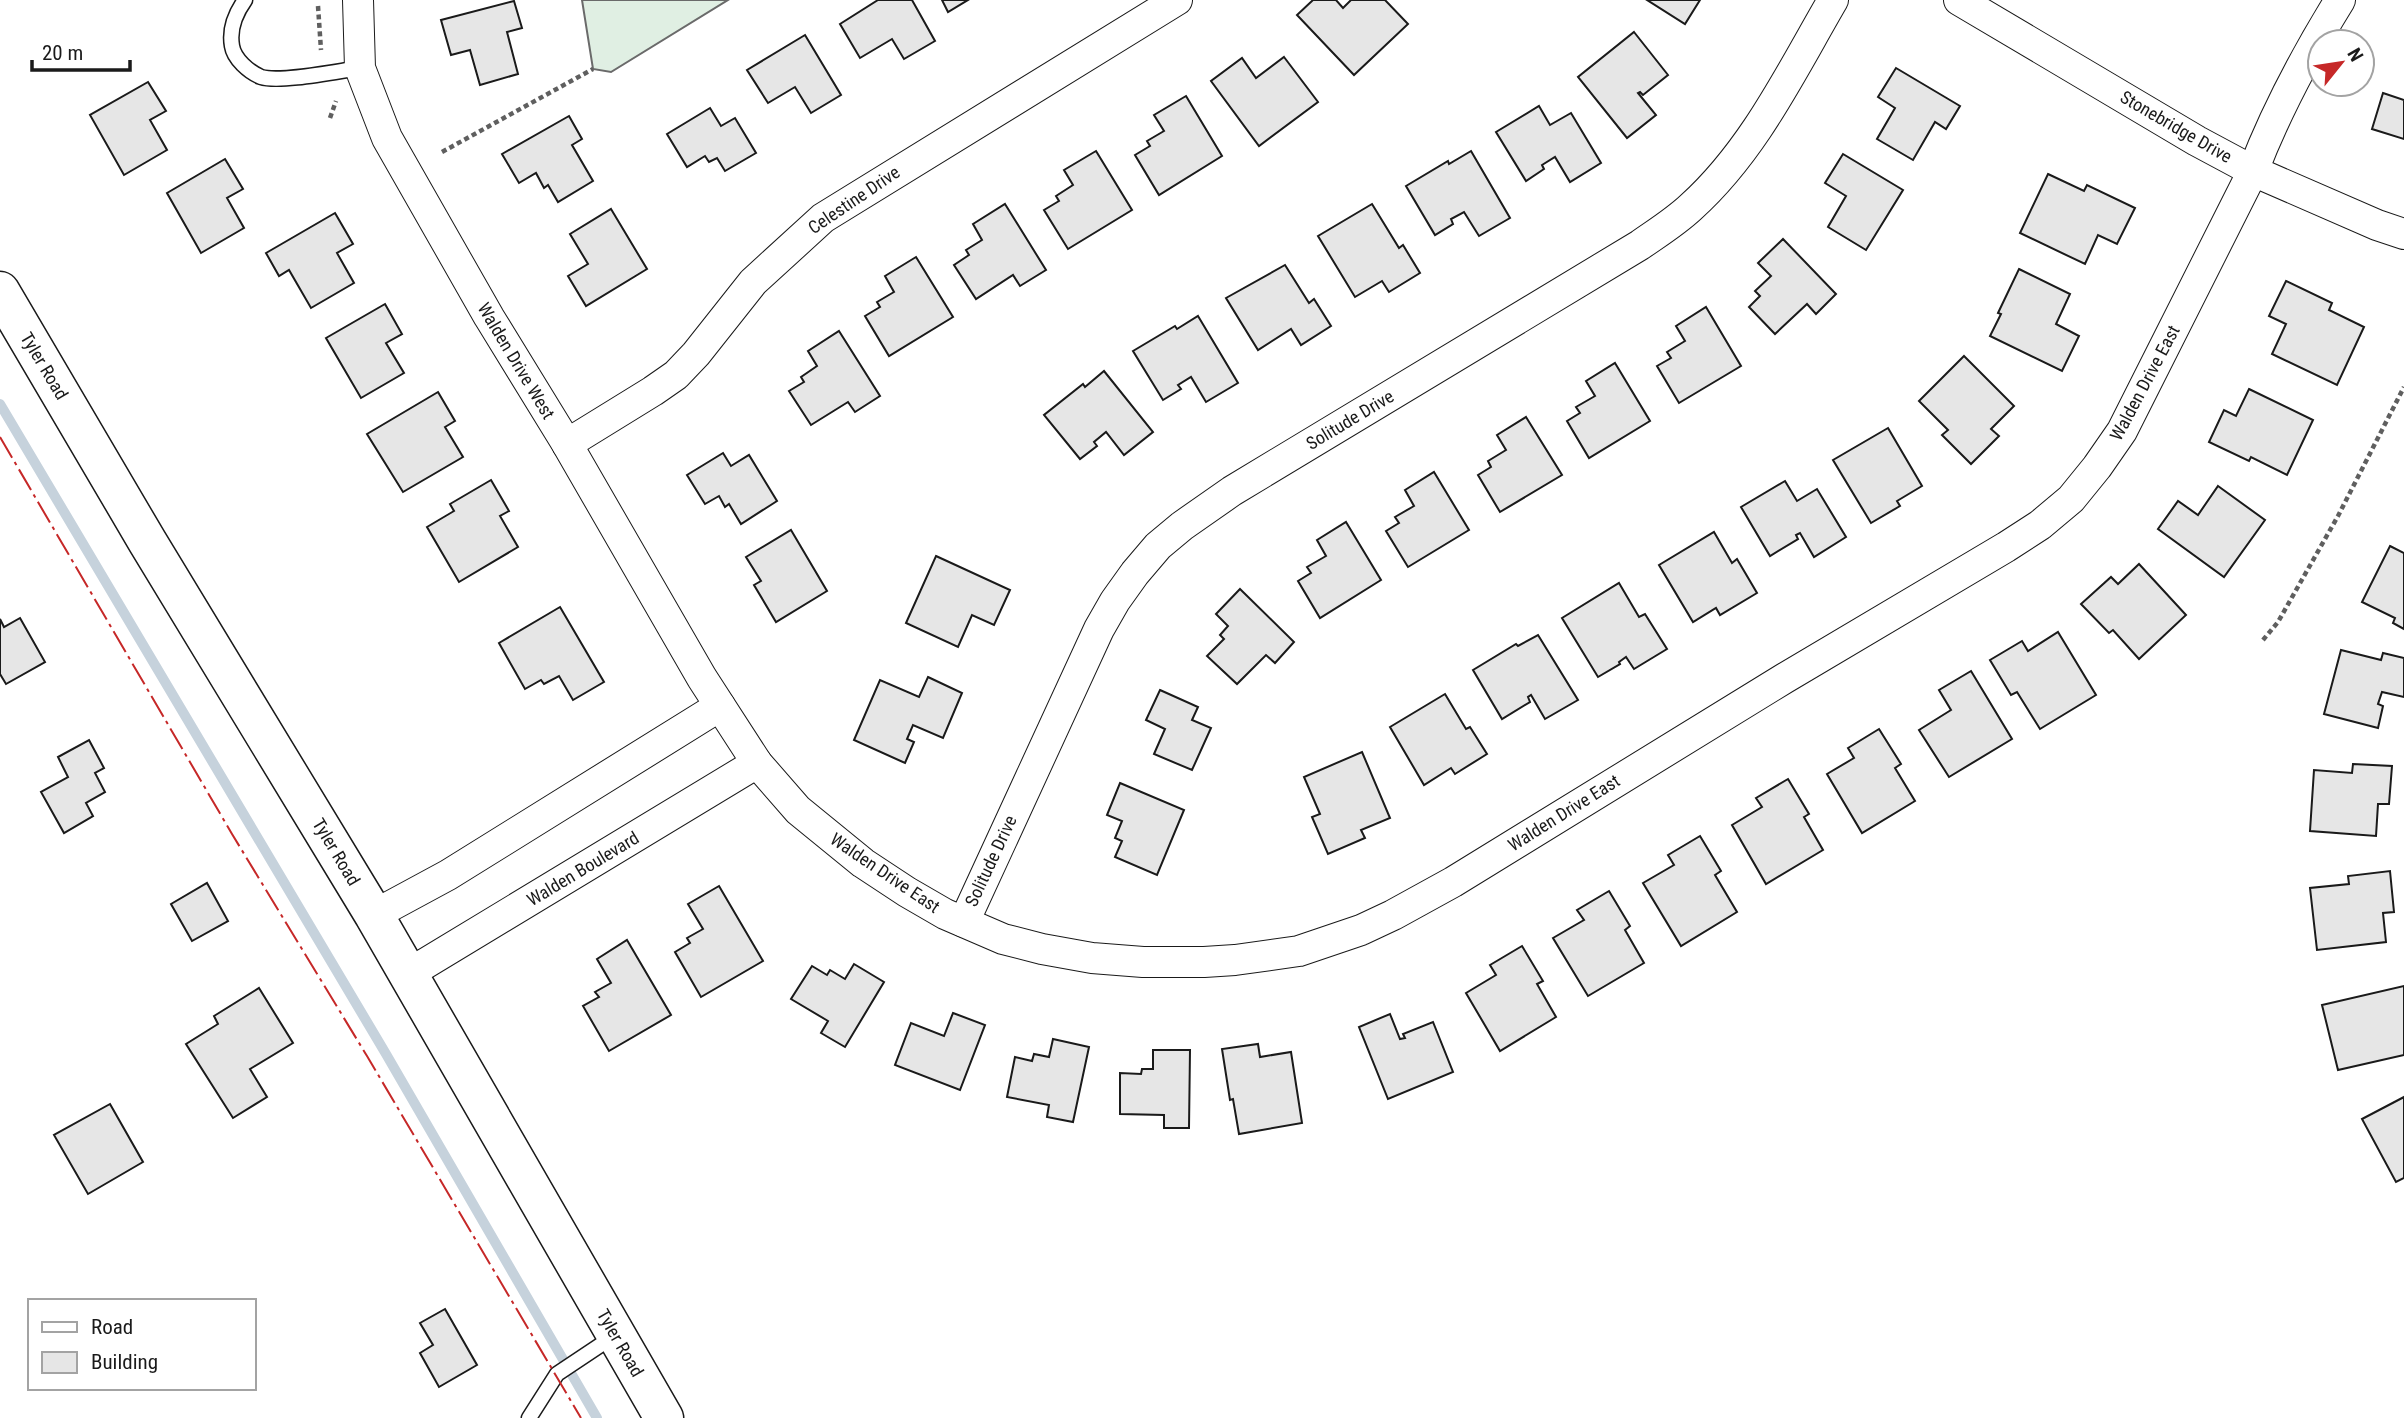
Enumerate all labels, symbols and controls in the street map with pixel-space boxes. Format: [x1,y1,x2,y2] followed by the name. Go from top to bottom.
[32,28,130,72] scale bar
[2306,28,2376,98] north arrow
[42,41,83,65] text: 20 m
[2342,44,2368,66] text: N
[2117,86,2236,167] street label: Stonebridge Drive
[804,161,904,238] street label: Celestine Drive
[473,299,559,423] street label: Walden Drive West
[2105,322,2184,444] street label: Walden Drive East
[16,328,73,403] street label: Tyler Road
[1302,385,1397,454] street label: Solitude Drive
[1504,770,1623,855] street label: Walden Drive East
[960,812,1021,910] street label: Solitude Drive
[308,814,365,889] street label: Tyler Road
[523,827,643,910] street label: Walden Boulevard
[827,828,944,917] street label: Walden Drive East
[28,1299,256,1390] legend
[593,1305,648,1380] street label: Tyler Road
[91,1315,133,1339] text: Road
[91,1350,158,1374] text: Building

